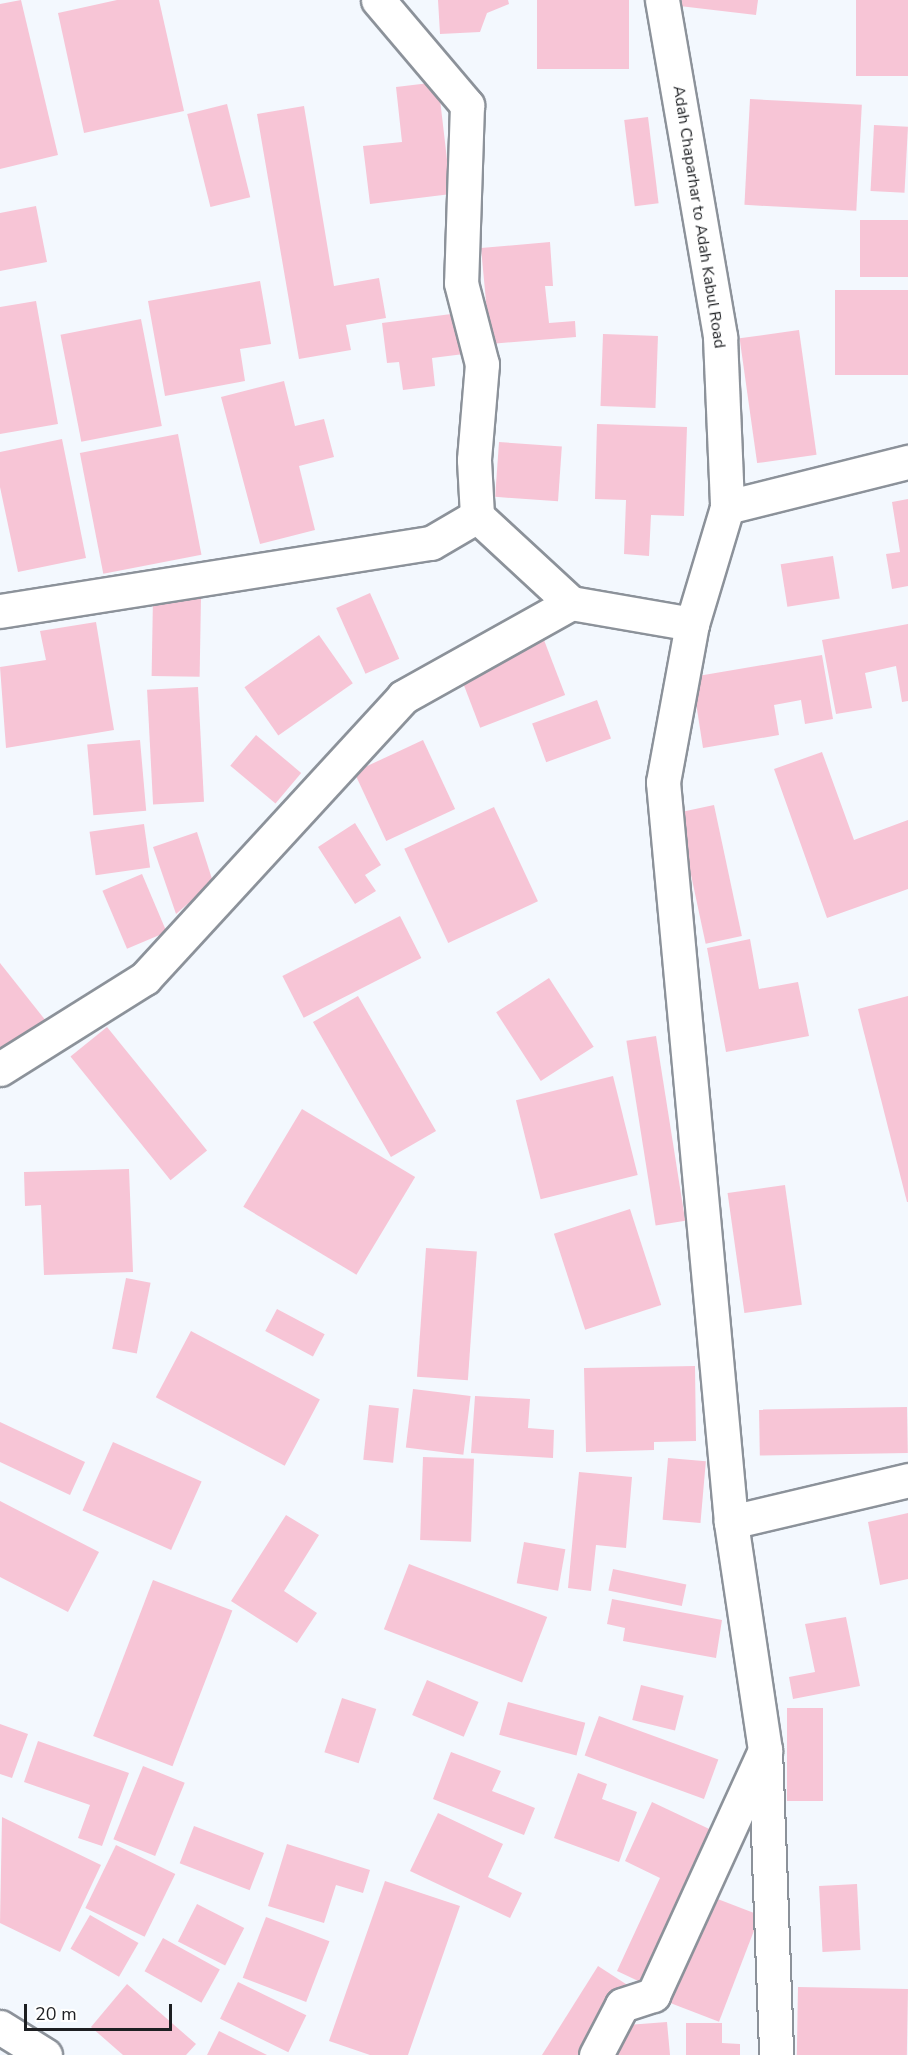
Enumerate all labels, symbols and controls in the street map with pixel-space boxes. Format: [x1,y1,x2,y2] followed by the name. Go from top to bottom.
[669,84,729,350] street label: Adah Chaparhar to Adah Kabul Road
[27,1992,176,2030] scale bar
[35,2002,77,2026] text: 20 m

